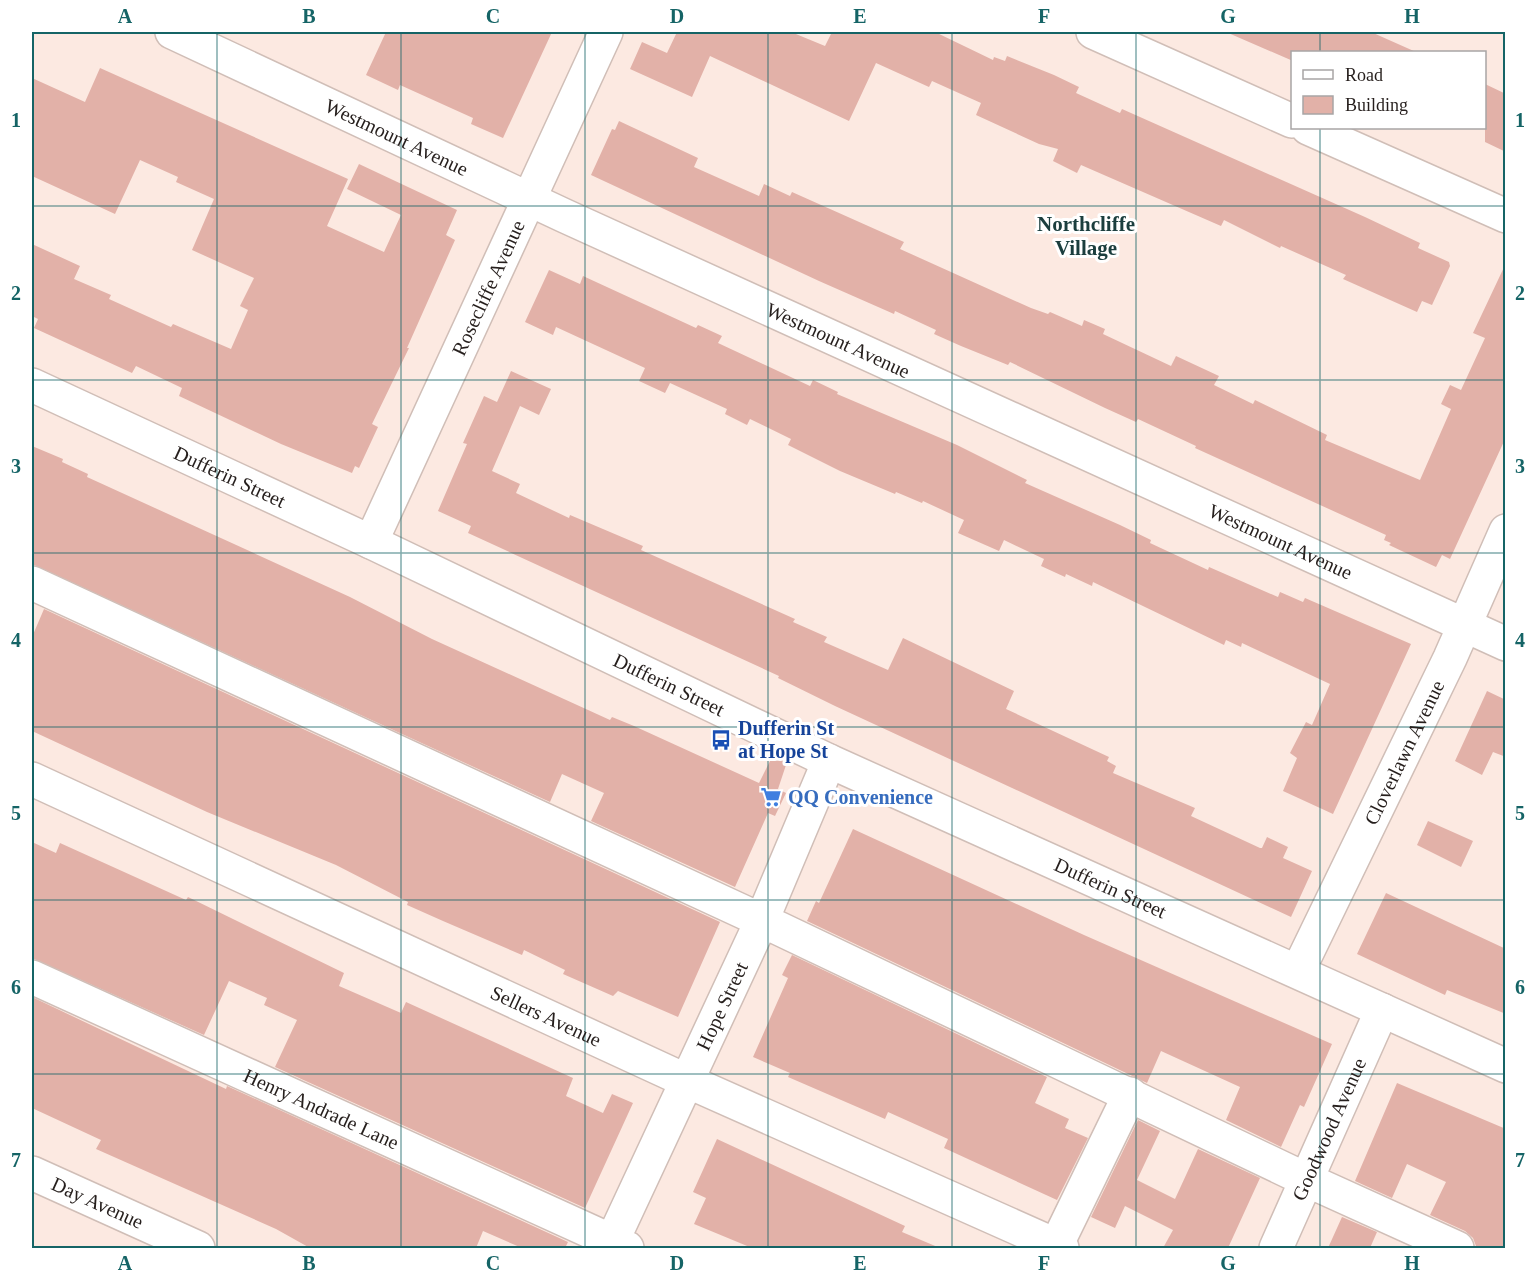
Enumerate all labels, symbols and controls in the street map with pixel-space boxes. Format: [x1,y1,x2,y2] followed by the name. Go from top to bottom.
[118,5,133,27] text: A
[302,5,316,27] text: B
[486,5,500,27] text: C
[670,5,684,27] text: D
[853,5,867,27] text: E
[1038,5,1050,27] text: F
[1220,5,1236,27] text: G
[1404,5,1420,27] text: H
[1291,51,1486,129] legend
[1345,65,1383,85] text: Road
[322,94,472,180] street label: Westmount Avenue
[1345,95,1408,115] text: Building
[11,109,21,131] text: 1
[1515,109,1525,131] text: 1
[1037,212,1135,260] district label: Northcliffe Village
[448,216,529,359] street label: Rosecliffe Avenue
[11,282,21,304] text: 2
[1515,282,1525,304] text: 2
[763,298,913,382] street label: Westmount Avenue
[171,441,289,512] street label: Dufferin Street
[11,455,21,477] text: 3
[1515,455,1525,477] text: 3
[1205,499,1356,584] street label: Westmount Avenue
[11,629,21,651] text: 4
[1515,629,1525,651] text: 4
[610,649,728,721] street label: Dufferin Street
[1360,676,1449,828] street label: Cloverlawn Avenue
[738,717,834,763] place label: Dufferin St at Hope St
[709,728,733,752] bus stop icon: Dufferin St at Hope St
[759,785,783,809] supermarket icon: QQ Convenience
[788,786,933,808] place label: QQ Convenience
[11,802,21,824] text: 5
[1515,802,1525,824] text: 5
[1051,853,1170,923] street label: Dufferin Street
[692,958,752,1054] street label: Hope Street
[11,976,21,998] text: 6
[1515,976,1525,998] text: 6
[487,981,605,1051] street label: Sellers Avenue
[1288,1055,1370,1204] street label: Goodwood Avenue
[240,1064,402,1154] street label: Henry Andrade Lane
[11,1149,21,1171] text: 7
[1515,1149,1525,1171] text: 7
[48,1172,147,1233] street label: Day Avenue
[118,1252,133,1274] text: A
[302,1252,316,1274] text: B
[486,1252,500,1274] text: C
[670,1252,684,1274] text: D
[853,1252,867,1274] text: E
[1038,1252,1050,1274] text: F
[1220,1252,1236,1274] text: G
[1404,1252,1420,1274] text: H

